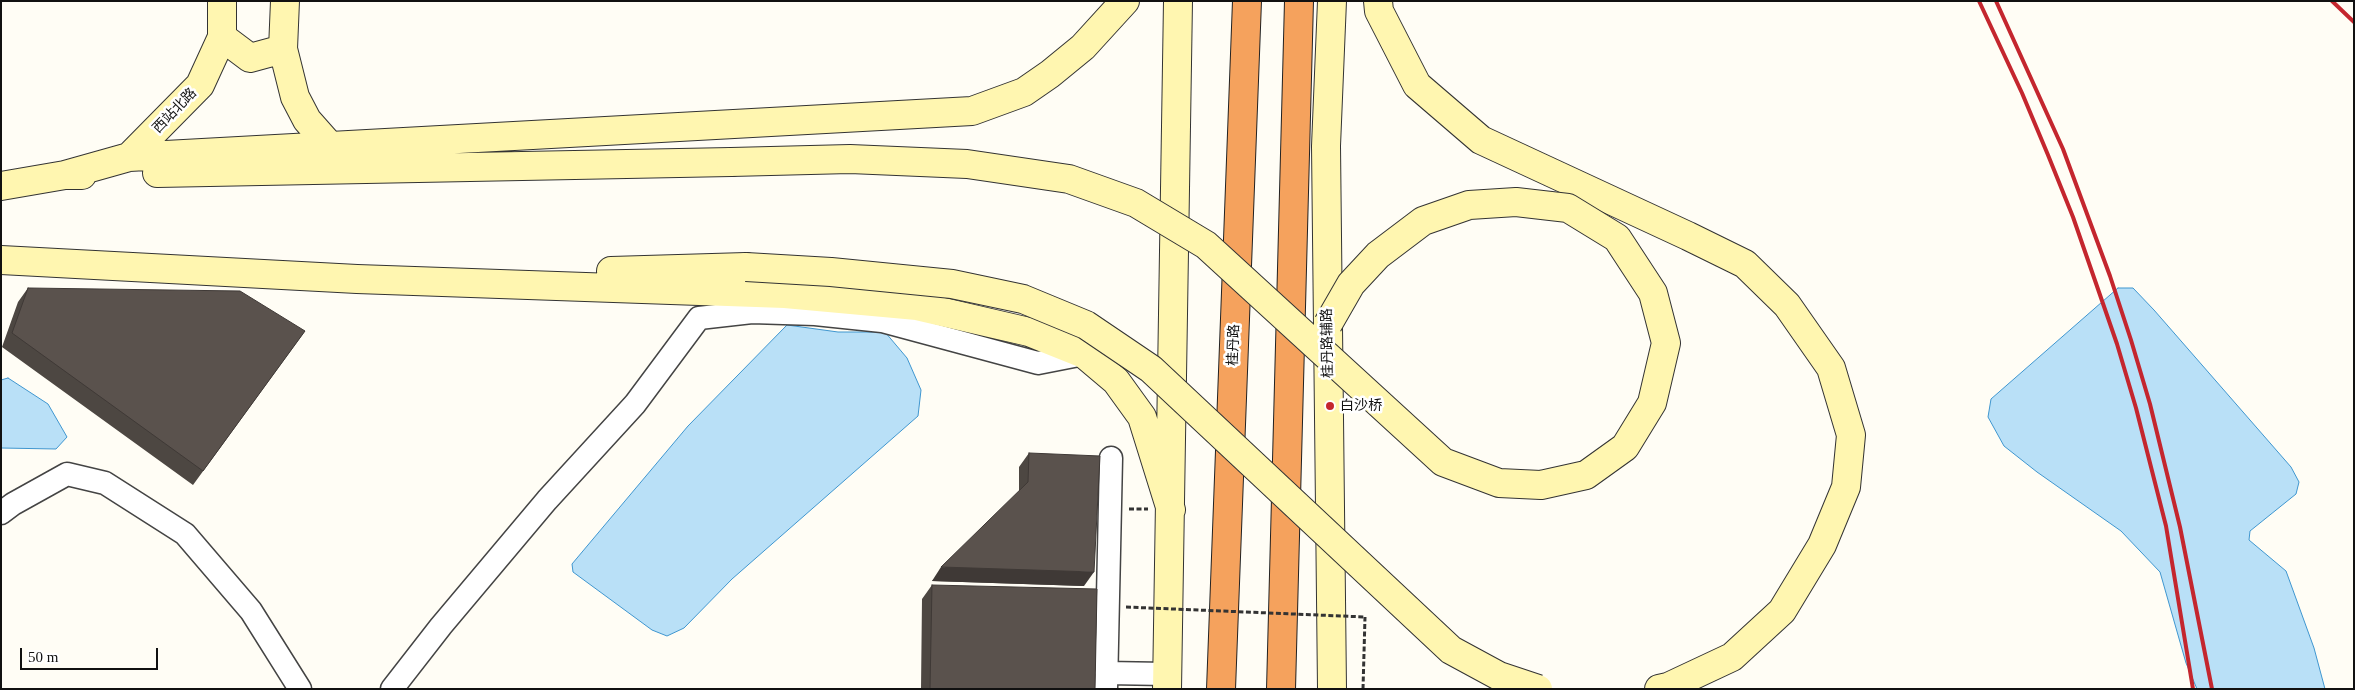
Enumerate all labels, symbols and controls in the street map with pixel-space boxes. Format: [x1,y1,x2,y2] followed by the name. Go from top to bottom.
[150,85,200,137] street label: 西站北路
[1319,308,1337,378] street label: 桂丹路辅路
[1225,324,1243,366] street label: 桂丹路
[1340,398,1382,414] place label: 白沙桥
[1324,400,1336,412] marker: 白沙桥
[22,638,160,670] scale bar
[28,649,58,665] text: 50 m

